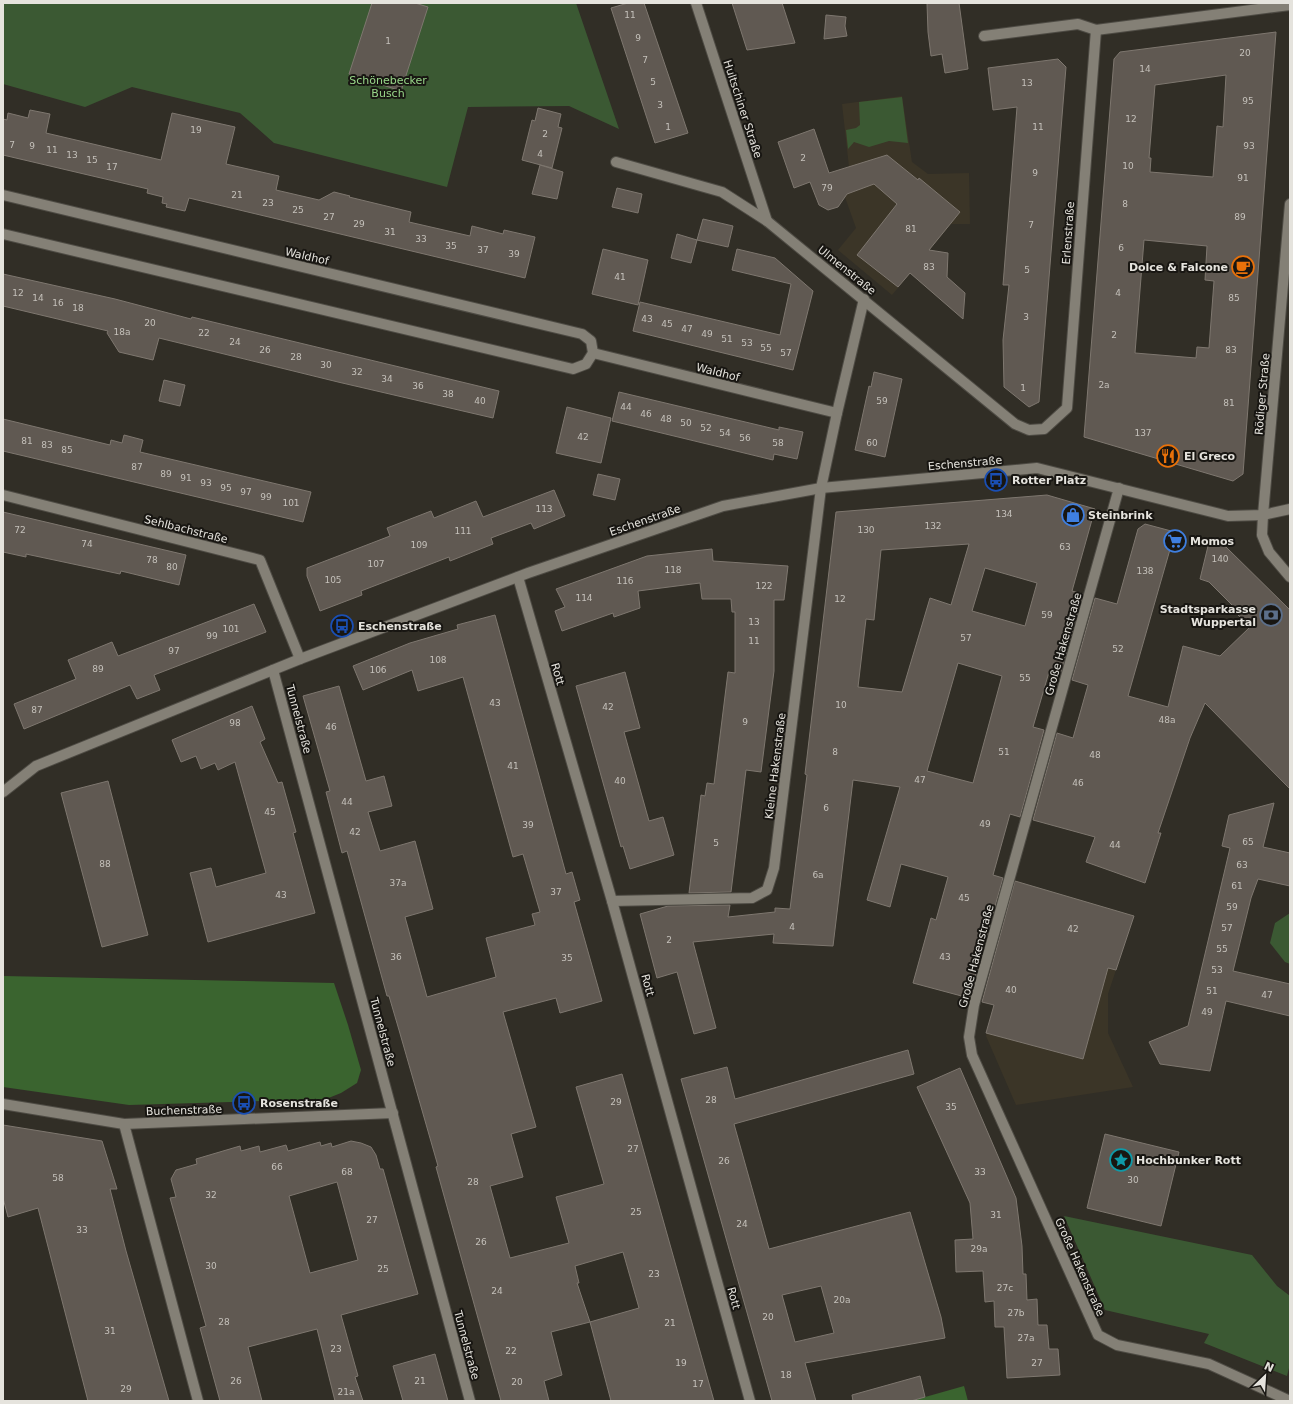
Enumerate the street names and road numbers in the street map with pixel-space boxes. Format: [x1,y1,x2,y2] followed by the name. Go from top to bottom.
[721,58,765,160] street label: Hultschiner Straße
[1060,201,1077,265] street label: Erlenstraße
[815,243,878,298] street label: Ulmenstraße
[284,245,331,268] street label: Waldhof
[1252,352,1273,435] street label: Rödiger Straße
[695,361,742,384] street label: Waldhof
[927,454,1003,473] street label: Eschenstraße
[608,502,683,539] street label: Eschenstraße
[143,513,229,546] street label: Sehlbachstraße
[1043,591,1084,697] street label: Große Hakenstraße
[548,662,567,687] street label: Rott
[283,682,314,755] street label: Tunnelstraße
[763,712,788,820] street label: Kleine Hakenstraße
[956,903,997,1009] street label: Große Hakenstraße
[638,973,657,998] street label: Rott
[367,995,398,1068] street label: Tunnelstraße
[146,1103,223,1118] street label: Buchenstraße
[1052,1216,1107,1319] street label: Große Hakenstraße
[724,1286,743,1311] street label: Rott
[451,1308,482,1381] street label: Tunnelstraße

